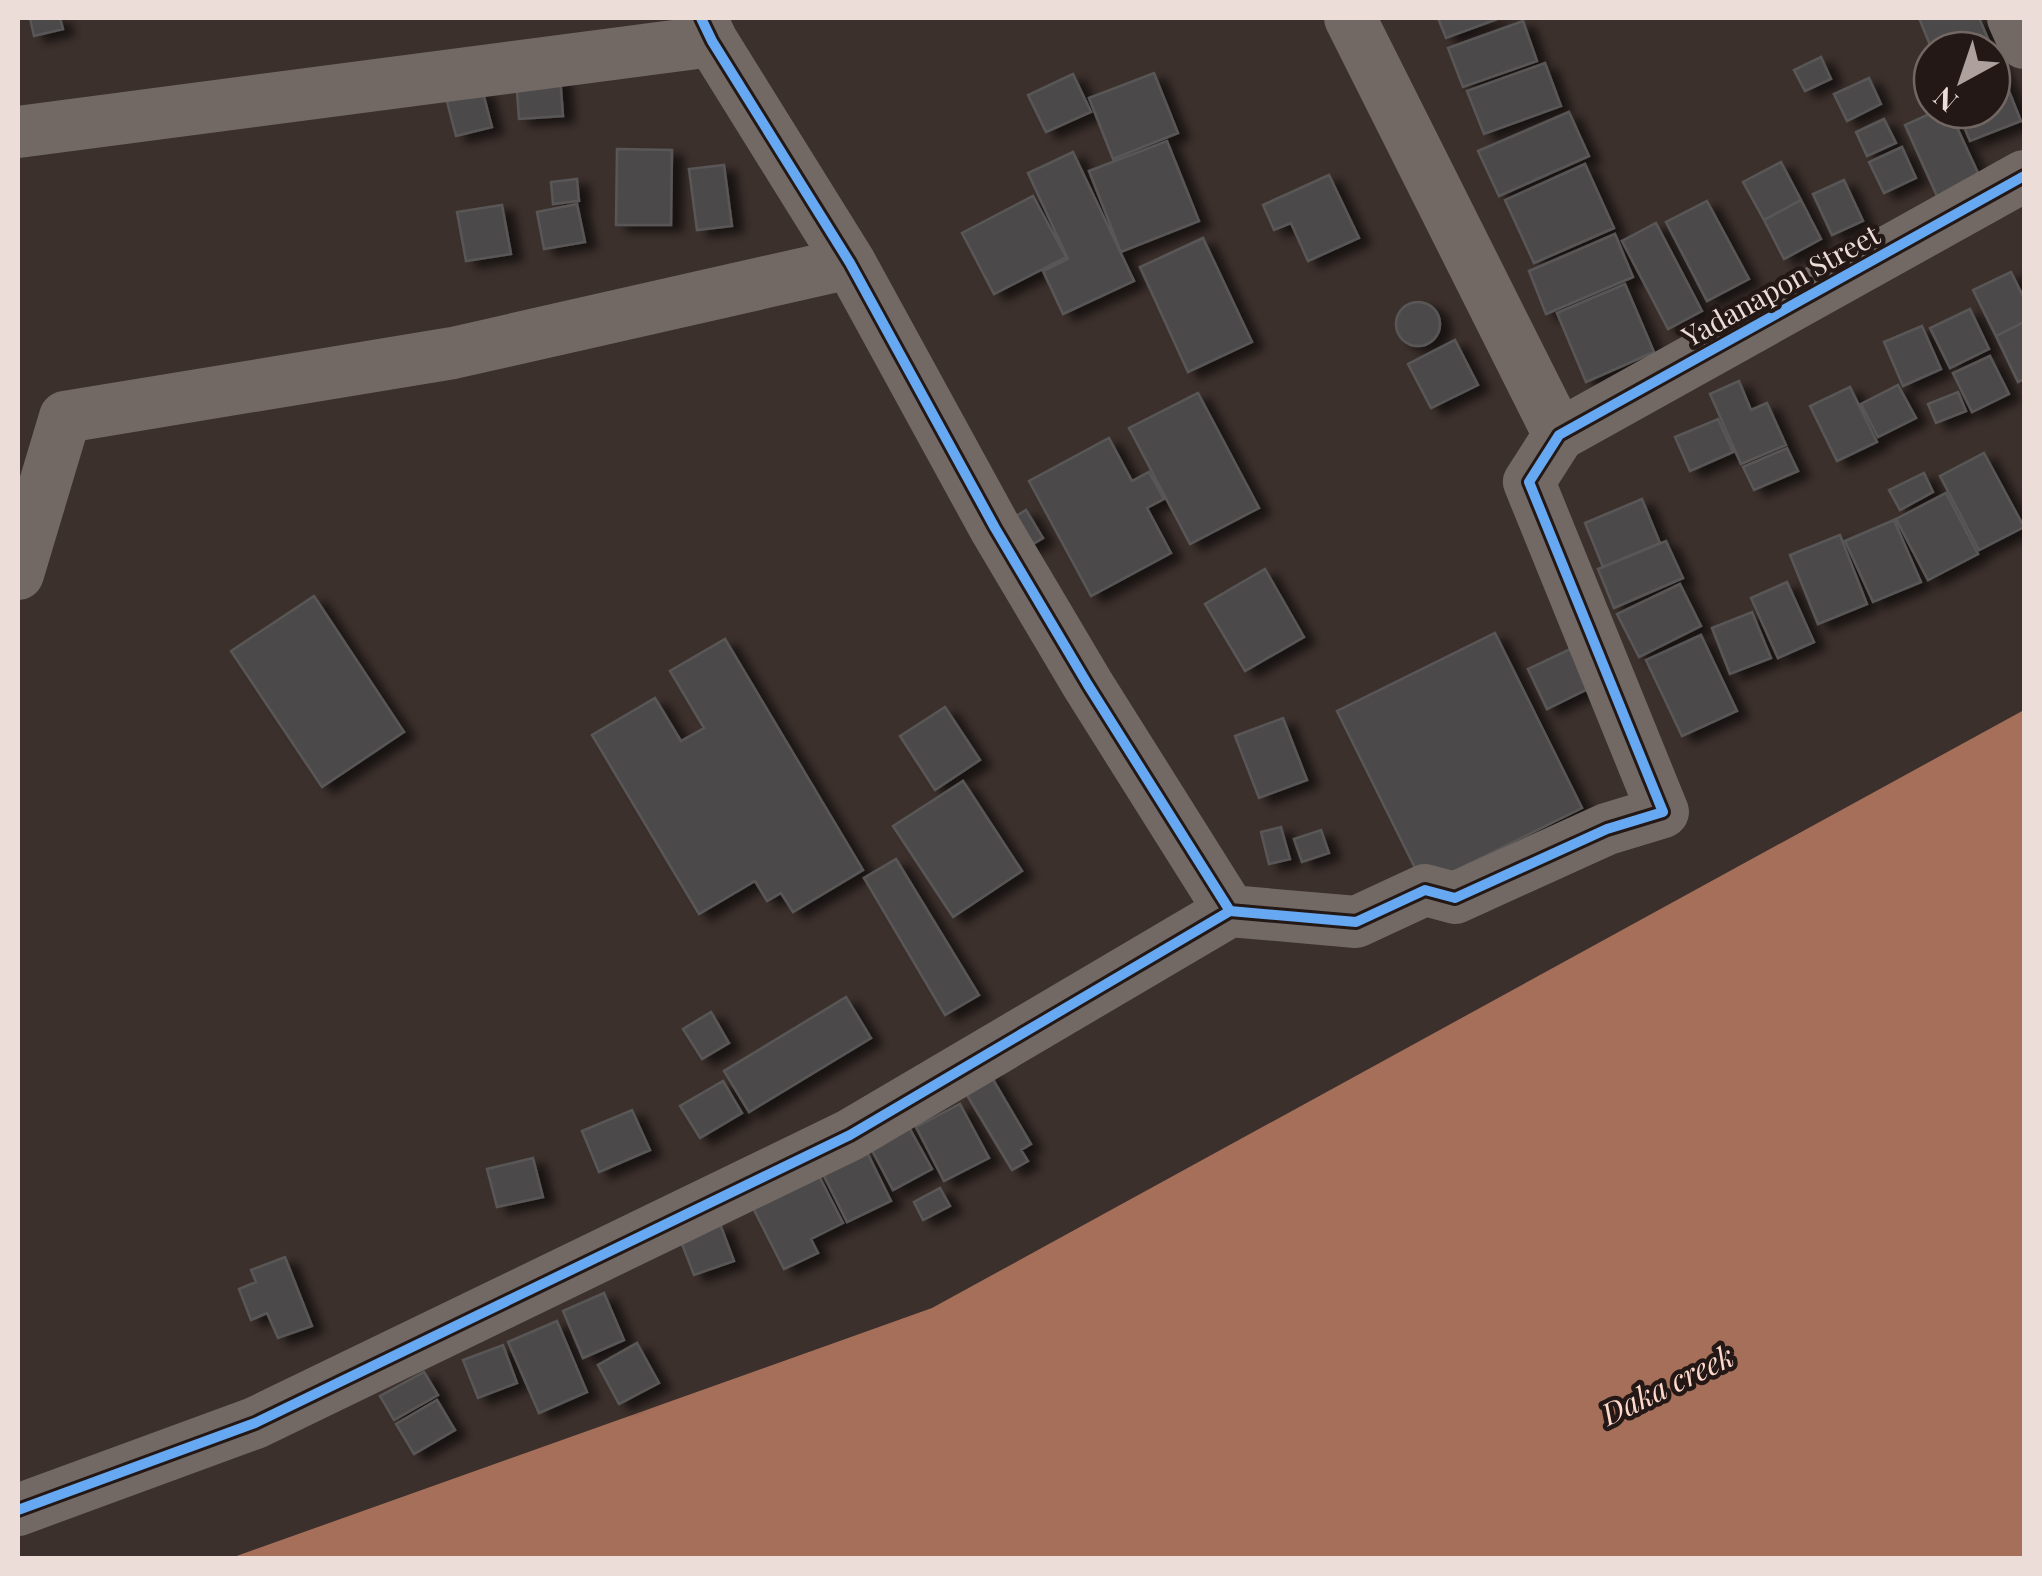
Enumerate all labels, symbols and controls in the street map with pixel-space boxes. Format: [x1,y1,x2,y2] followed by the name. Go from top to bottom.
[1912,30,2012,130] north arrow
[1925,80,1965,121] text: N
[1674,215,1886,355] street label: Yadanapon Street
[1593,1335,1740,1434] water label: Daka creek

